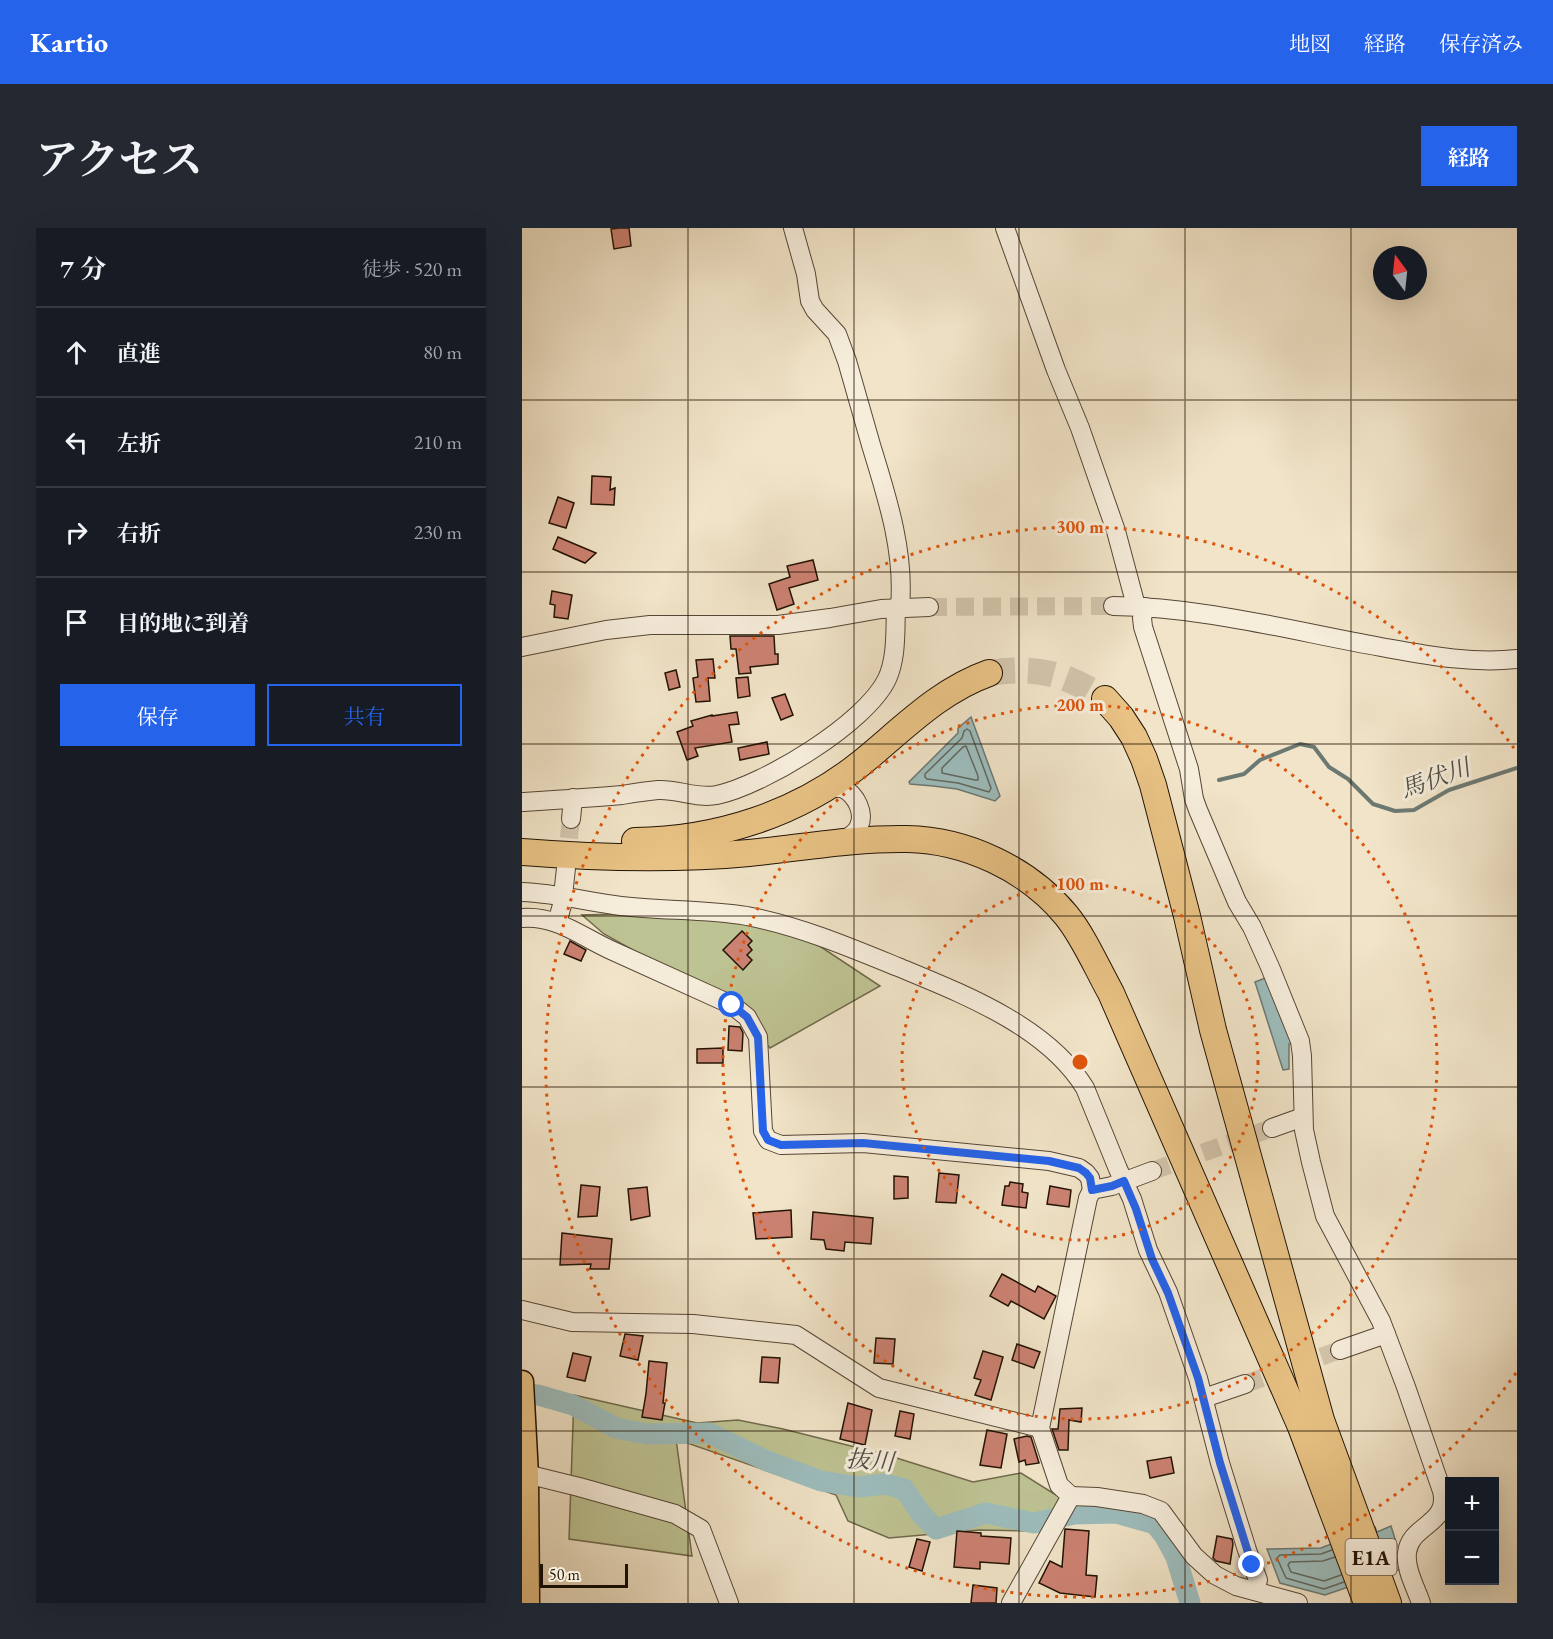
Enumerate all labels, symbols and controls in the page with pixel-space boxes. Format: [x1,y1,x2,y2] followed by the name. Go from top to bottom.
[30,24,108,60] text: Kartio
[1289,30,1331,57] text: 地図
[1364,30,1406,57] text: 経路
[1439,30,1523,57] text: 保存済み
[1421,126,1517,186] button: 経路
[36,132,203,187] text: アクセス
[1373,246,1427,300] north arrow
[60,252,106,286] text: 7 分
[362,256,462,282] text: 徒歩 · 520 m
[60,336,93,369] icon: ahead
[117,339,161,368] text: 直進
[423,339,462,365] text: 80 m
[60,426,93,459] icon: left
[117,429,161,458] text: 左折
[414,429,462,455] text: 210 m
[1056,515,1104,538] text: 300 m
[60,516,93,549] icon: right
[117,519,161,548] text: 右折
[414,519,462,545] text: 230 m
[60,606,93,639] icon: arrive
[117,609,249,638] text: 目的地に到着
[60,684,255,746] button: 保存
[267,684,462,746] button: 共有
[1056,693,1104,716] text: 200 m
[1396,750,1477,805] water label: 馬伏川
[1056,872,1104,895] text: 100 m
[718,991,744,1017] route start
[1070,1052,1090,1072] centre of rings
[845,1443,898,1477] water label: 抜川
[1445,1477,1499,1585] map controls
[1445,1477,1499,1531] button: +
[1445,1531,1499,1585] button: −
[1346,1539,1396,1575] road number: E1A
[1238,1551,1264,1577] route end
[540,1561,628,1588] scale bar
[549,1564,580,1585] text: 50 m

